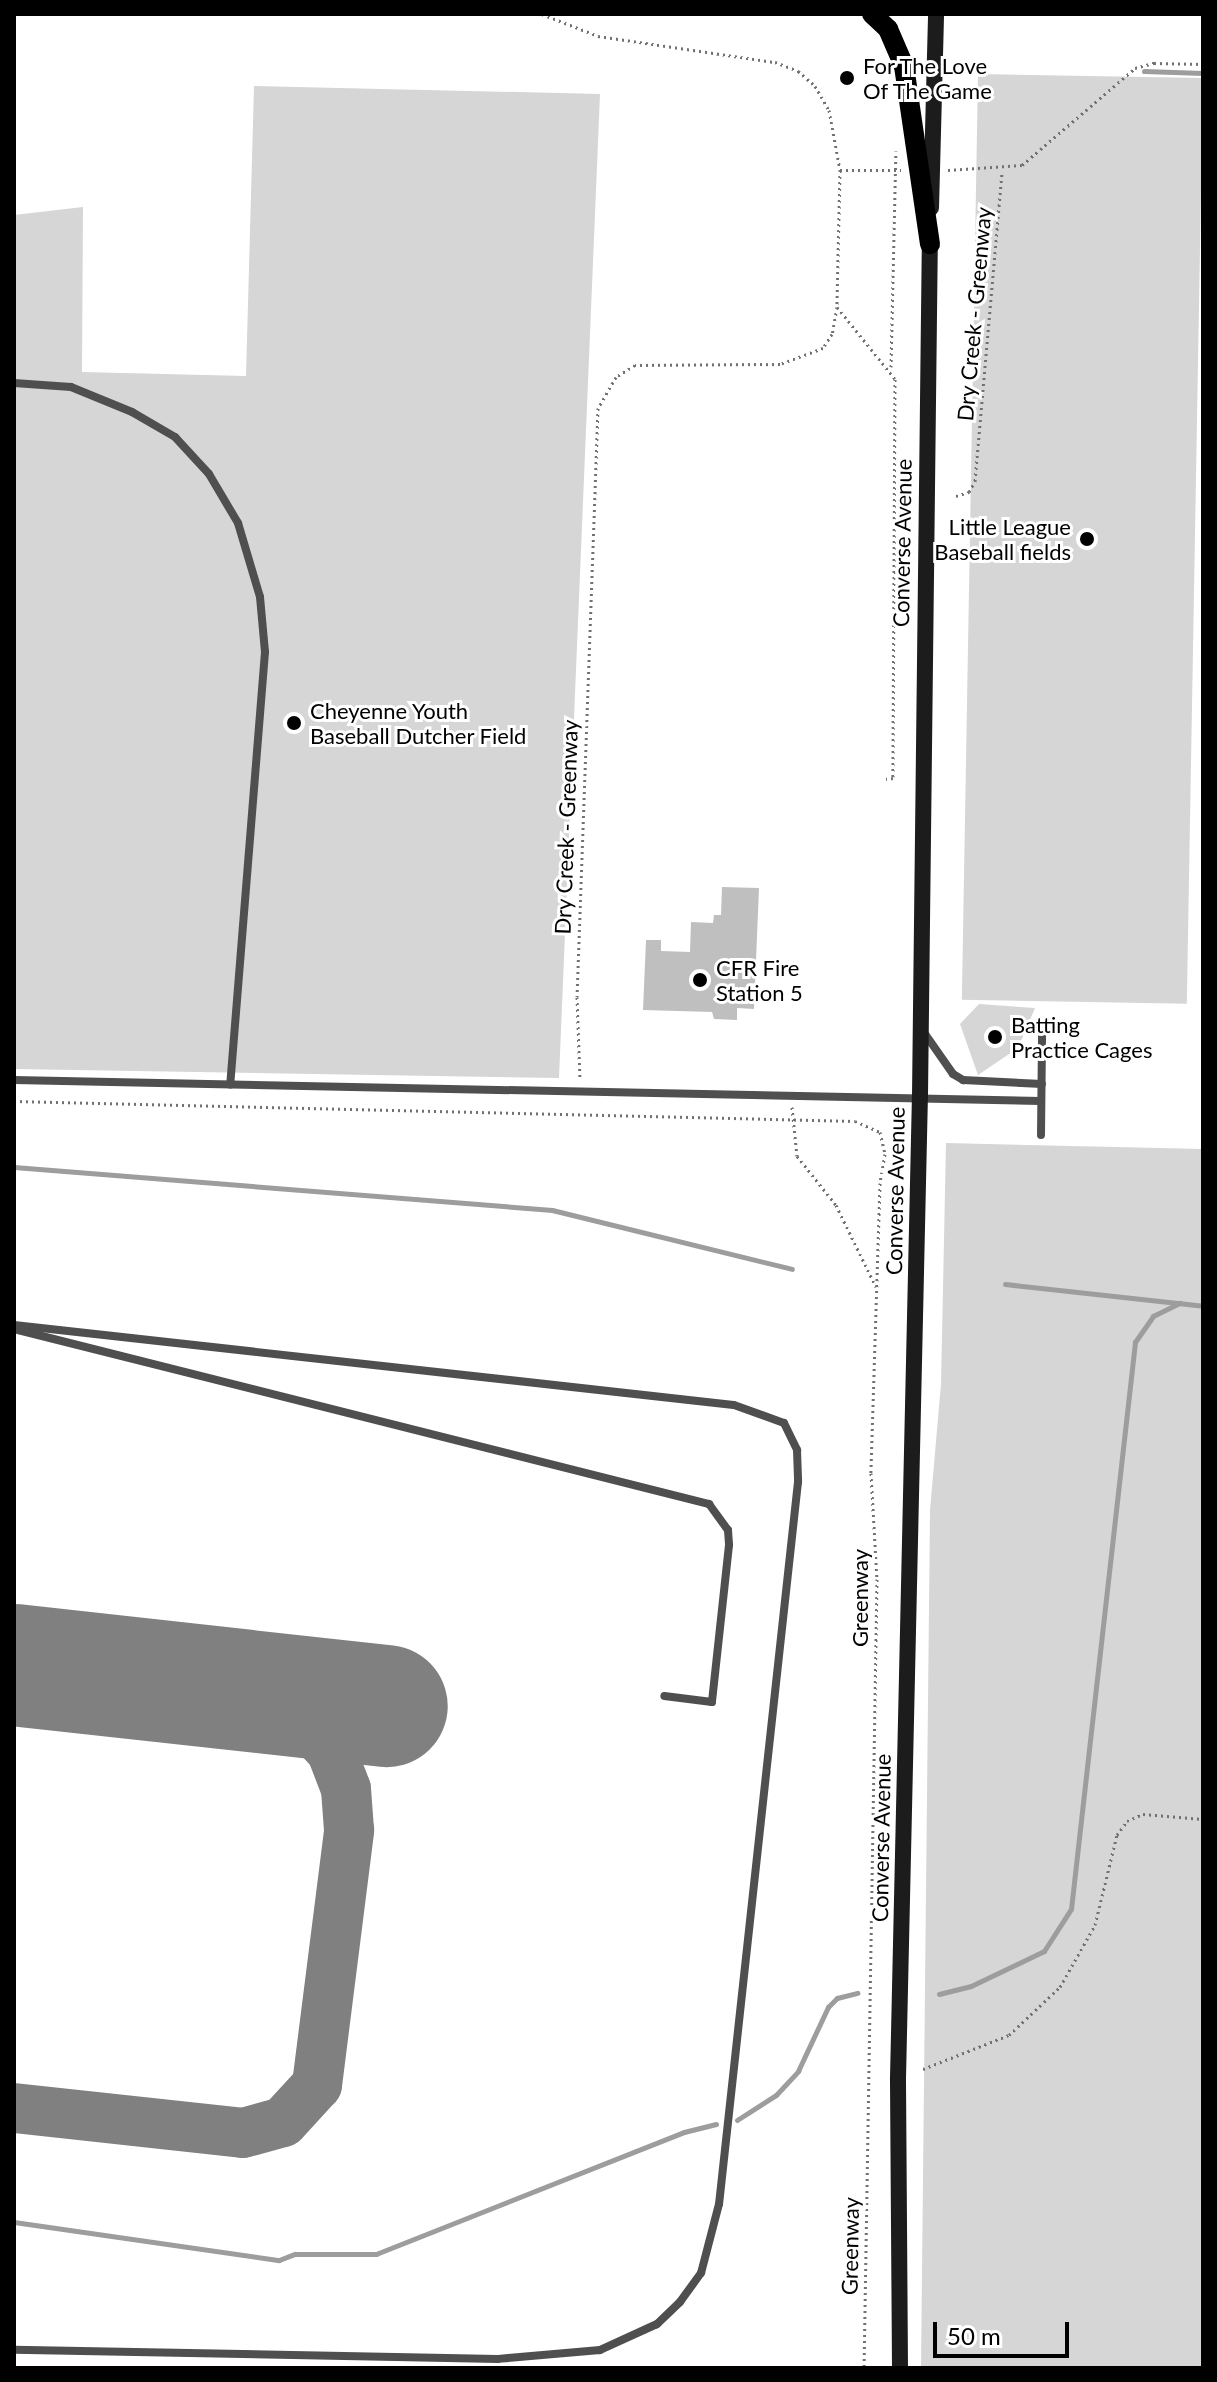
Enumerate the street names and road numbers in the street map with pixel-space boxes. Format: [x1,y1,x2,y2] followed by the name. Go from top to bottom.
[951,205,997,423] street label: Dry Creek - Greenway
[887,458,917,628] street label: Converse Avenue
[549,719,583,935] street label: Dry Creek - Greenway
[880,1106,910,1276] street label: Converse Avenue
[847,1549,873,1647] street label: Greenway
[866,1753,896,1923] street label: Converse Avenue
[836,2197,864,2295] street label: Greenway

